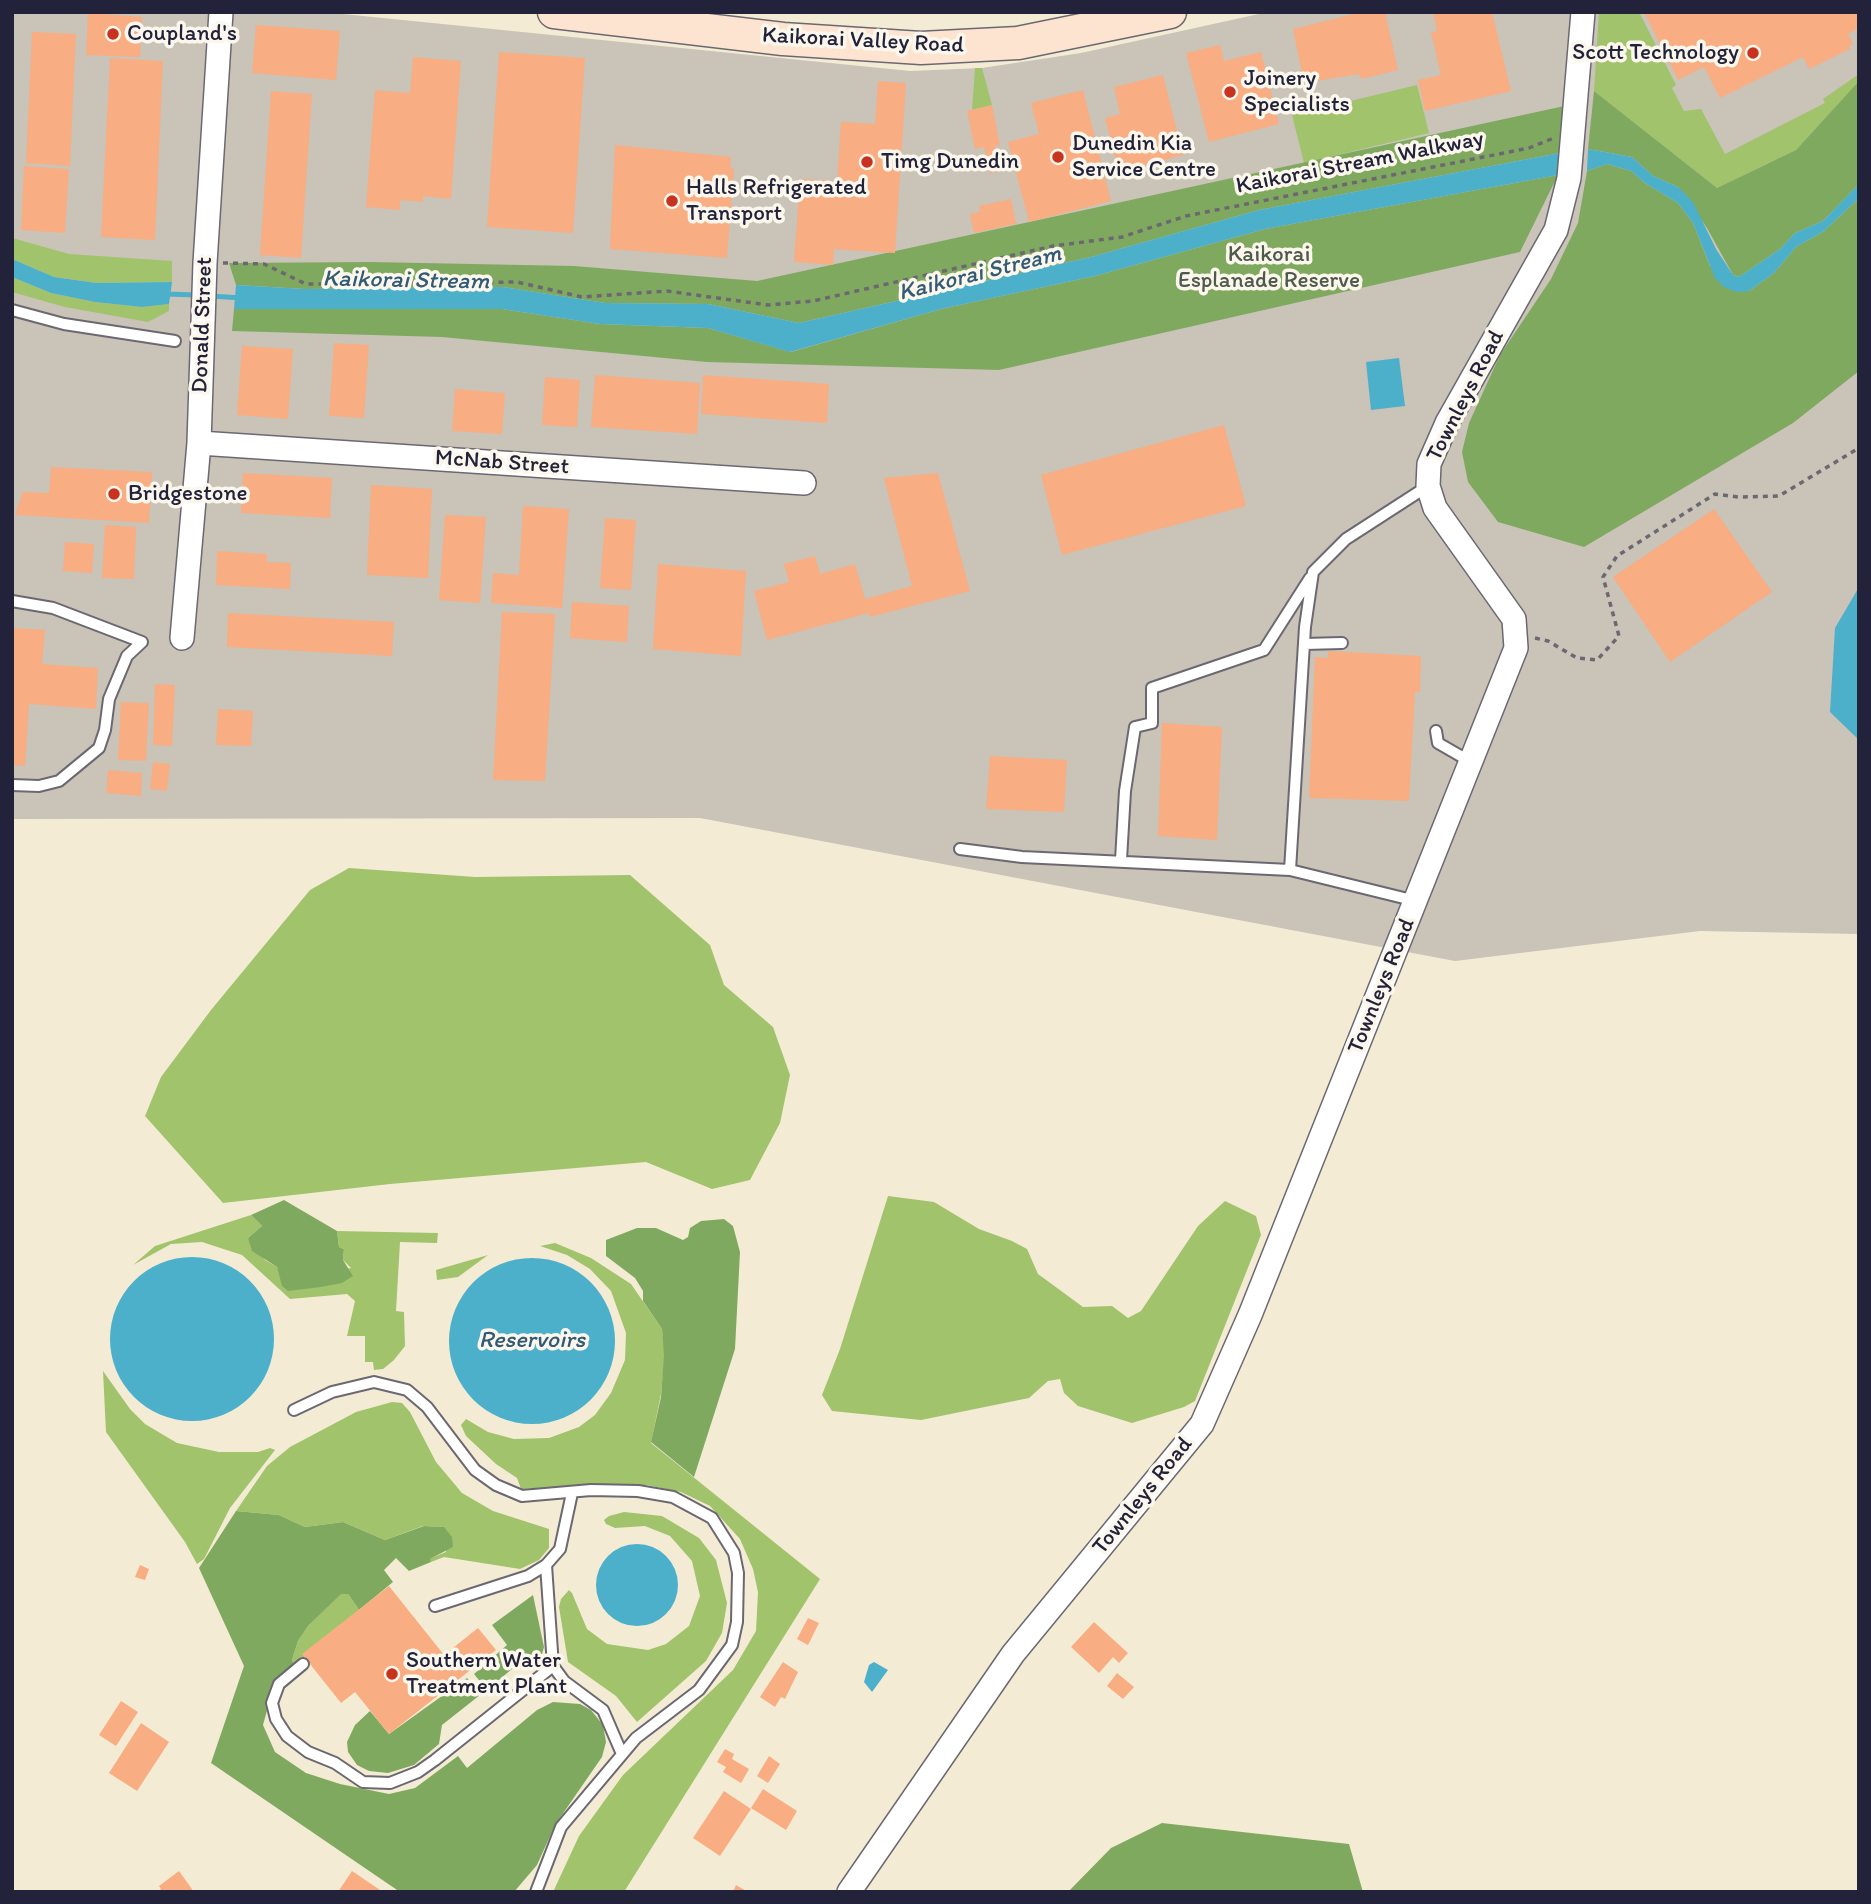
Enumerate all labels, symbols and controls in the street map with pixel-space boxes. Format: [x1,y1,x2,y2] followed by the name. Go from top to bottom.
[127,20,237,48] place label: Coupland's
[761,22,965,60] street label: Kaikorai Valley Road
[105,26,121,42] marker: Coupland's
[1572,39,1739,67] place label: Scott Technology
[1745,45,1761,61] marker: Scott Technology
[1244,65,1350,119] place label: Joinery Specialists
[1222,84,1238,100] marker: Joinery Specialists
[1234,125,1486,201] street label: Kaikorai Stream Walkway
[1072,130,1216,184] place label: Dunedin Kia Service Centre
[881,148,1019,176] place label: Timg Dunedin
[1050,149,1066,165] marker: Dunedin Kia Service Centre
[859,154,875,170] marker: Timg Dunedin
[686,174,866,228] place label: Halls Refrigerated Transport
[664,193,680,209] marker: Halls Refrigerated Transport
[896,240,1064,308] water label: Kaikorai Stream
[1178,241,1360,295] park label: Kaikorai Esplanade Reserve
[187,256,219,394] street label: Donald Street
[322,265,490,297] water label: Kaikorai Stream
[1421,326,1511,466] street label: Townleys Road
[434,445,570,481] street label: McNab Street
[128,480,247,508] place label: Bridgestone
[106,486,122,502] marker: Bridgestone
[1342,914,1422,1058] street label: Townleys Road
[479,1327,585,1355] water label: Reservoirs
[1087,1432,1199,1560] street label: Townleys Road
[406,1647,567,1701] place label: Southern Water Treatment Plant
[384,1666,400,1682] marker: Southern Water Treatment Plant

